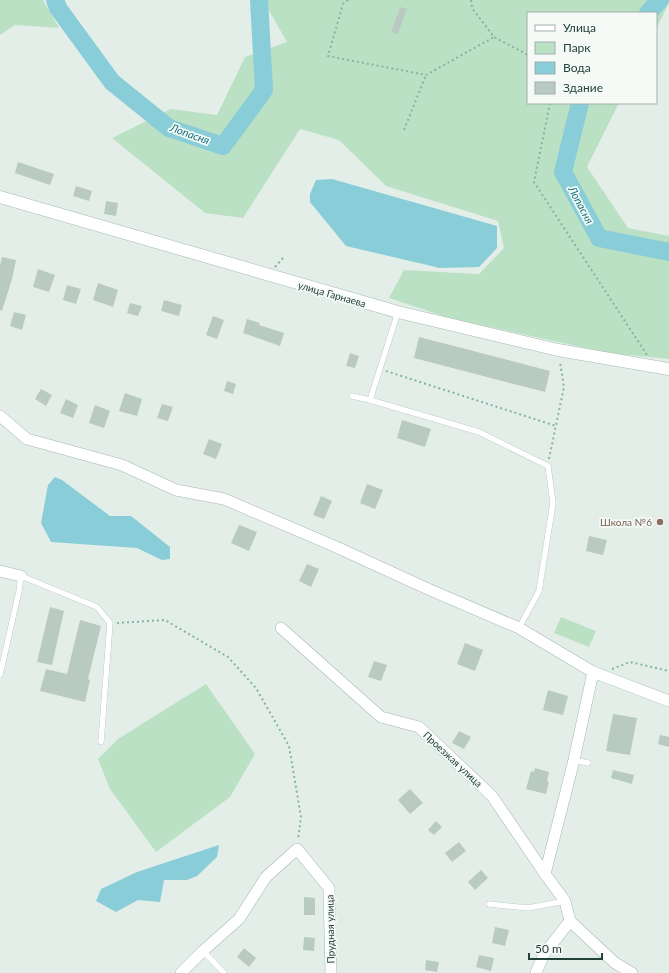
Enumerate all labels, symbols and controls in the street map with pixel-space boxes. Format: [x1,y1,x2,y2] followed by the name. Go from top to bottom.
[527,12,657,104] legend
[563,20,596,35] text: Улица
[563,40,591,55] text: Парк
[563,60,591,75] text: Вода
[563,80,603,95] text: Здание
[168,120,212,147] water label: Лопасня
[566,183,597,226] water label: Лопасня
[297,279,367,309] street label: улица Гарнаева
[600,516,652,528] place label: Школа №6
[655,517,665,527] marker: Школа №6
[421,729,485,789] street label: Проезжая улица
[323,894,337,964] street label: Прудная улица
[529,935,602,961] scale bar
[535,941,562,956] text: 50 m

